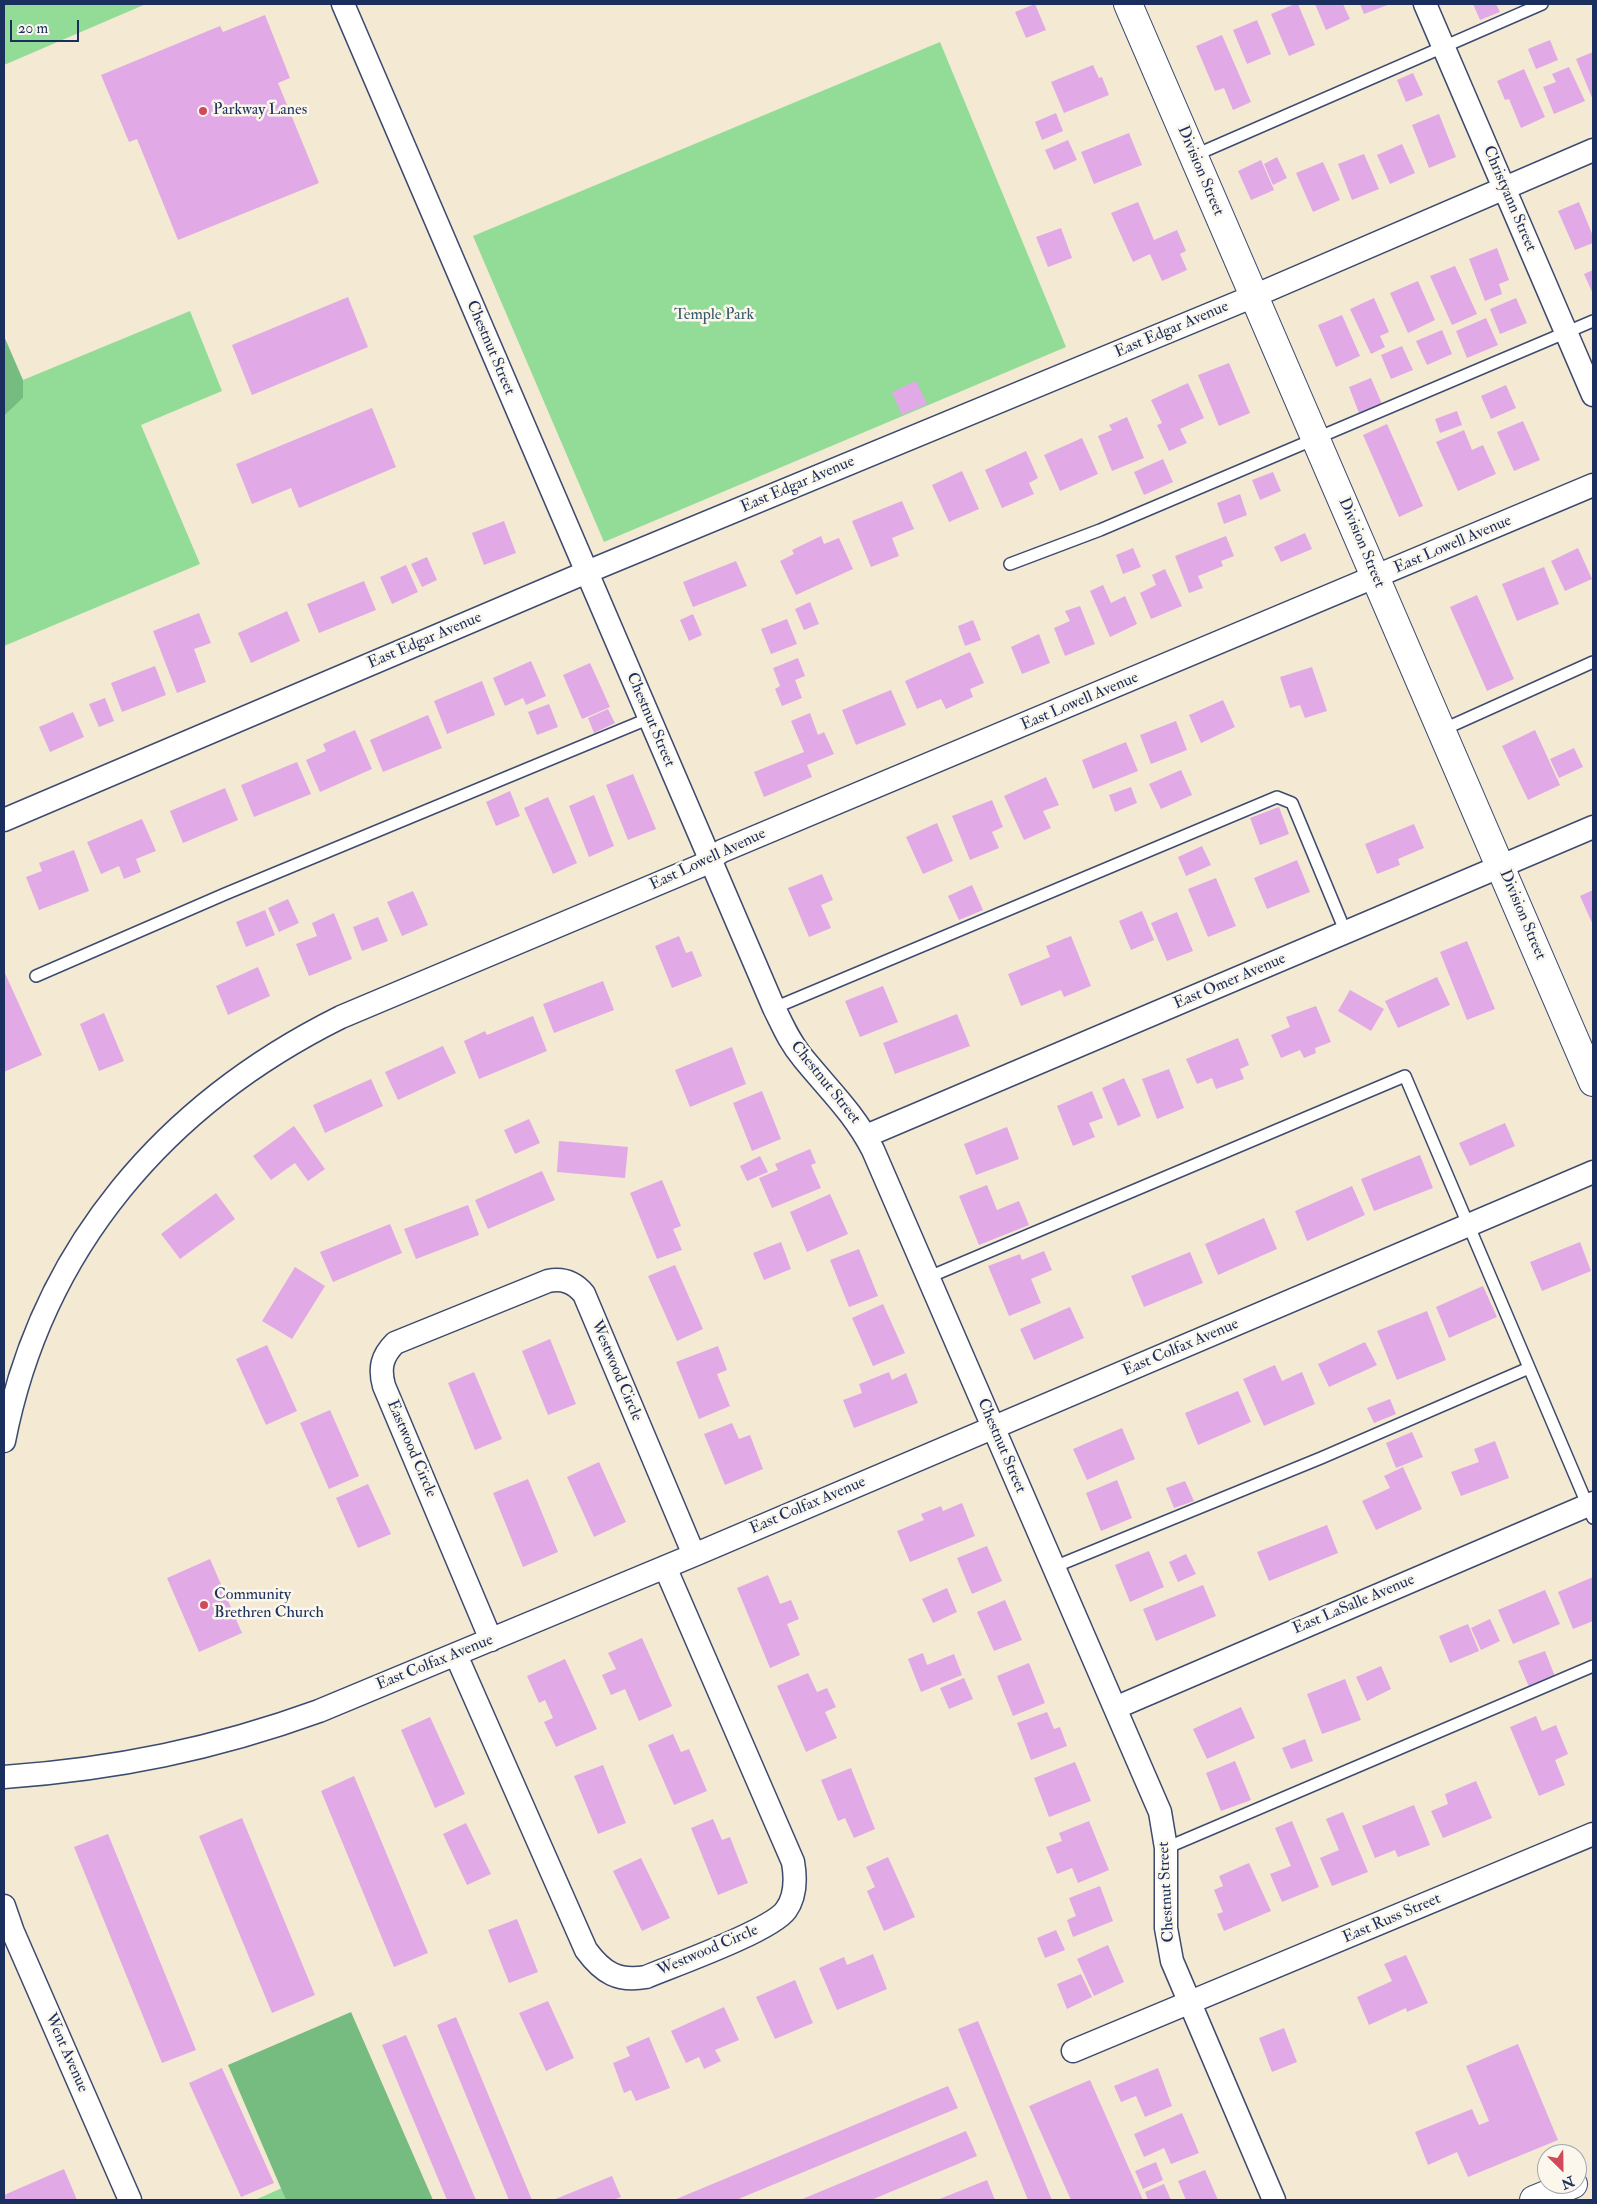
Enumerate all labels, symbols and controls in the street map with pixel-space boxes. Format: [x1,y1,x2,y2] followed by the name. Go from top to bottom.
[12,10,81,42] scale bar
[18,19,48,38] text: 20 m
[213,101,307,121] place label: Parkway Lanes
[197,105,209,117] marker: Parkway Lanes
[1172,123,1228,219] street label: Division Street
[1478,143,1540,255] street label: Christyann Street
[1112,297,1232,363] street label: East Edgar Avenue
[461,298,519,398] street label: Chestnut Street
[674,306,754,326] park label: Temple Park
[738,452,858,518] street label: East Edgar Avenue
[1333,495,1389,591] street label: Division Street
[1391,512,1515,578] street label: East Lowell Avenue
[365,608,485,674] street label: East Edgar Avenue
[1018,669,1142,735] street label: East Lowell Avenue
[621,670,679,770] street label: Chestnut Street
[647,825,769,895] street label: East Lowell Avenue
[1494,867,1550,963] street label: Division Street
[1171,950,1289,1014] street label: East Omer Avenue
[786,1038,864,1128] street label: Chestnut Street
[1120,1315,1242,1381] street label: East Colfax Avenue
[586,1318,646,1424] street label: Westwood Circle
[972,1396,1030,1496] street label: Chestnut Street
[382,1397,440,1501] street label: Eastwood Circle
[747,1473,869,1539] street label: East Colfax Avenue
[1290,1571,1418,1639] street label: East LaSalle Avenue
[214,1586,324,1624] place label: Community Brethren Church
[198,1599,210,1611] marker: Community Brethren Church
[374,1631,496,1695] street label: East Colfax Avenue
[1155,1841,1179,1943] street label: Chestnut Street
[1340,1890,1444,1948] street label: East Russ Street
[655,1921,761,1981] street label: Westwood Circle
[40,2010,92,2096] street label: Went Avenue
[1537,2144,1587,2194] north arrow
[1559,2172,1577,2193] text: N

